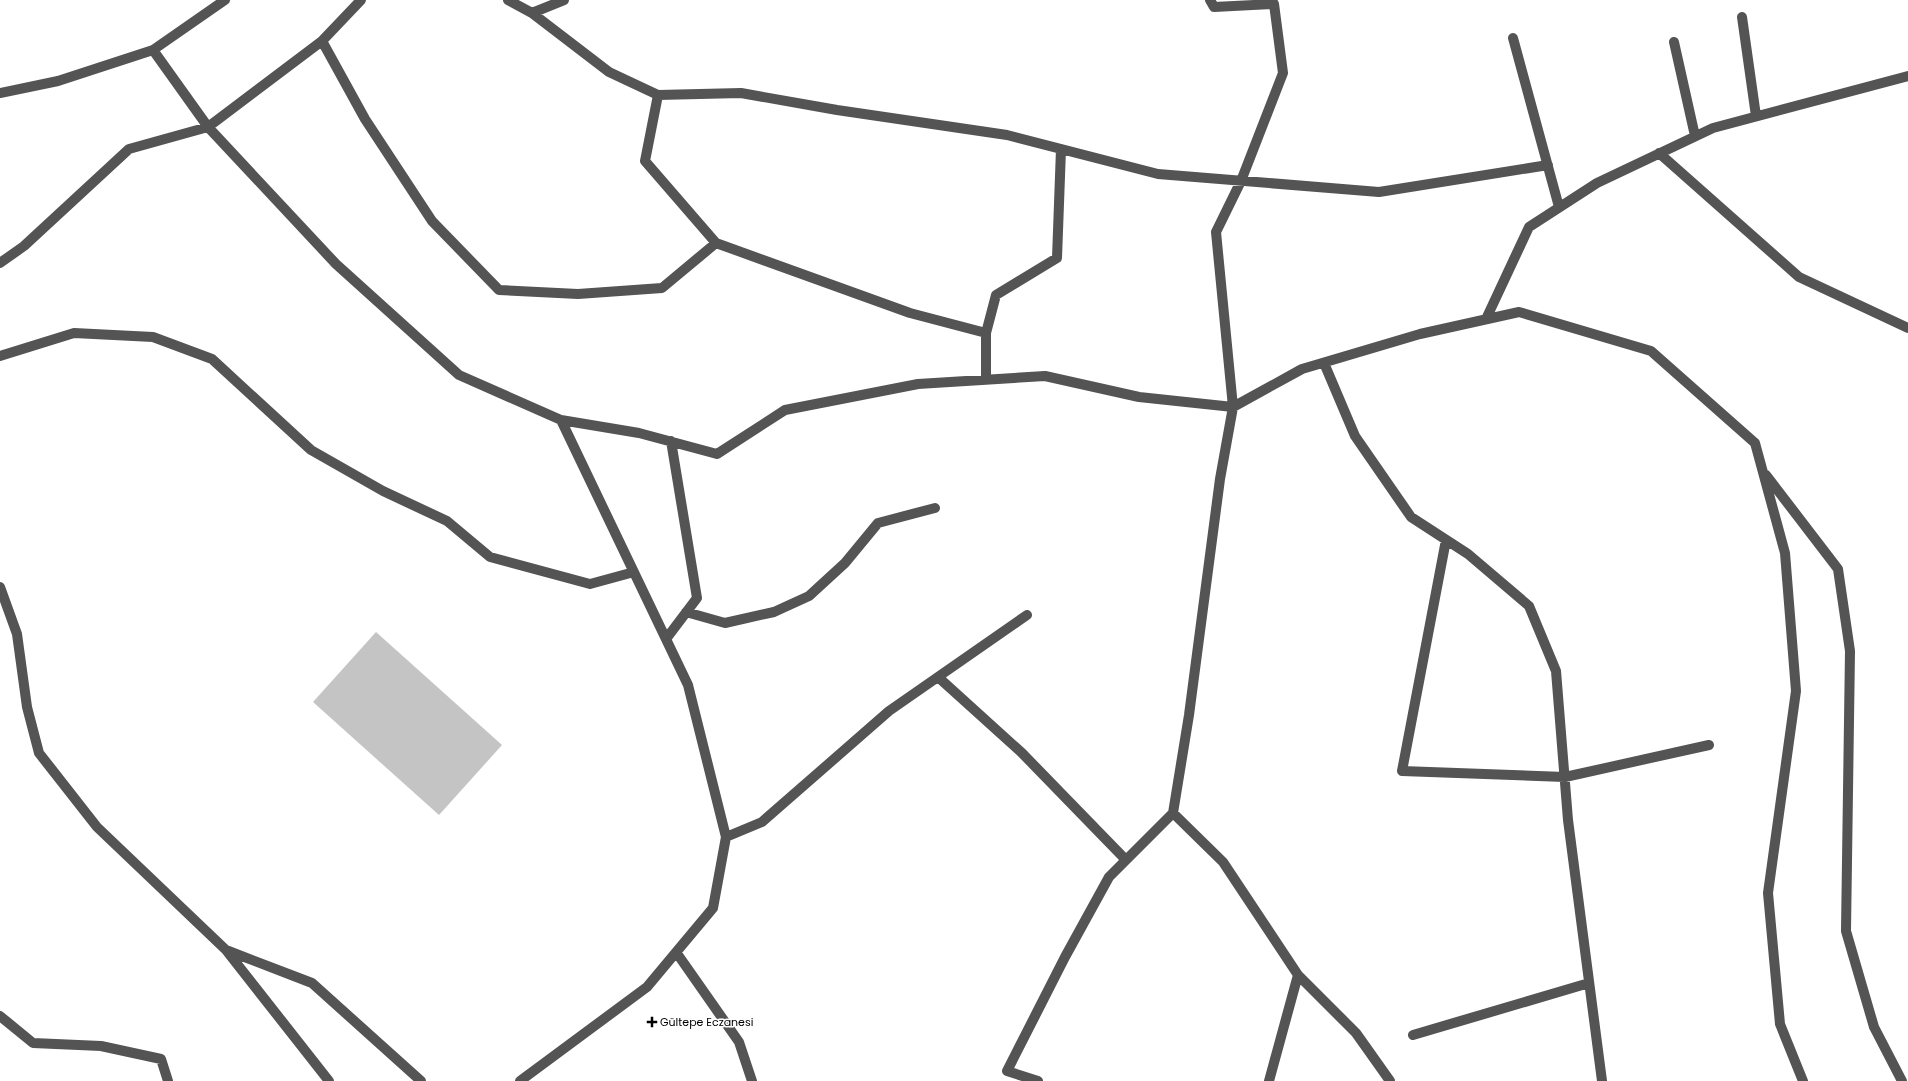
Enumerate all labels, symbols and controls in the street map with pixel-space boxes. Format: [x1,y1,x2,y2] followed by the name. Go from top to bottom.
[660,1014,754,1030] place label: Gültepe Eczanesi
[647,1017,657,1027] marker: Gültepe Eczanesi

